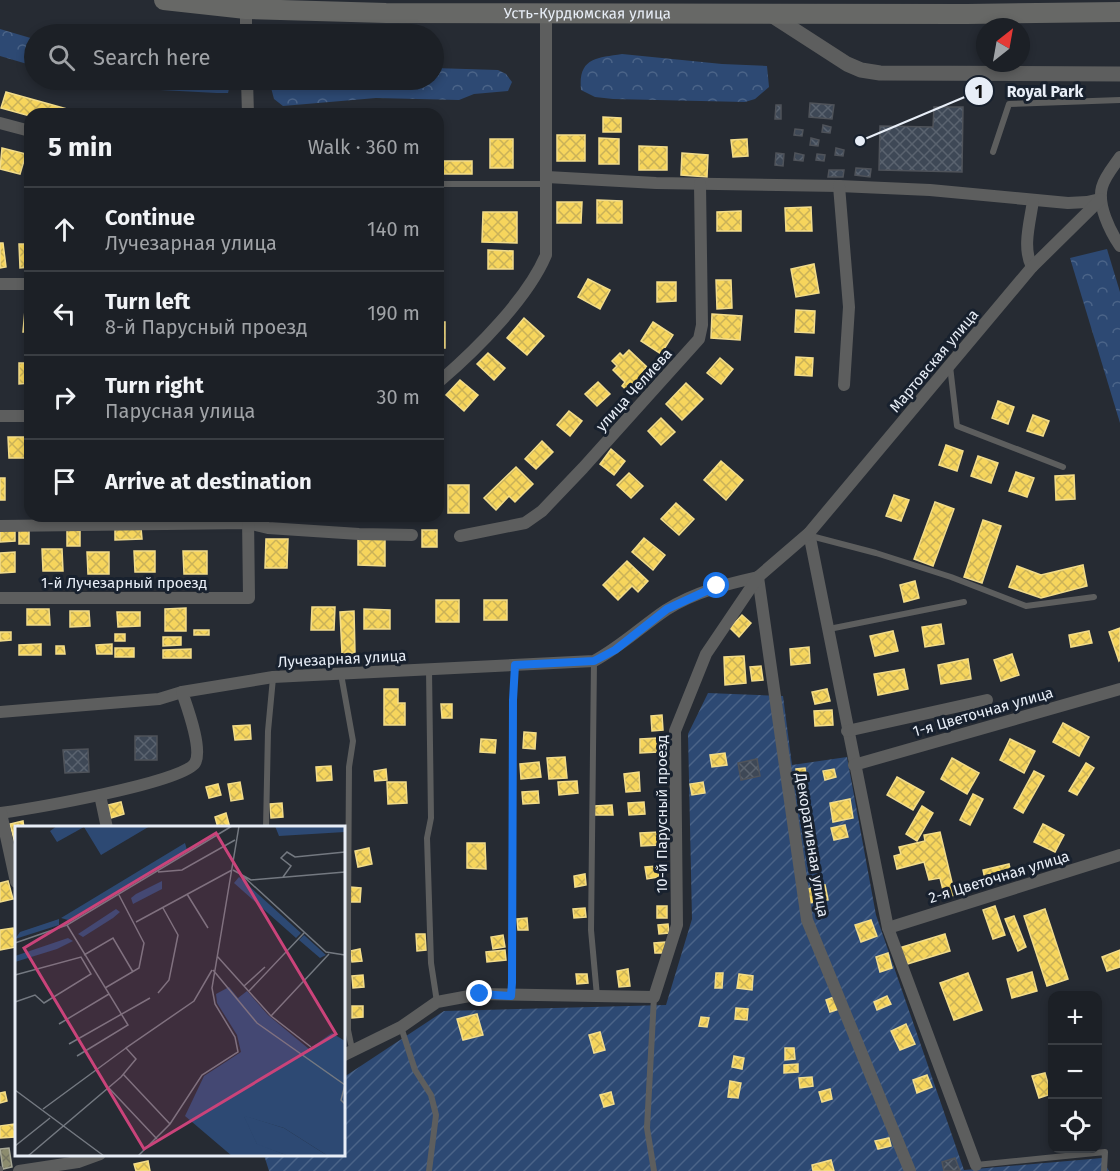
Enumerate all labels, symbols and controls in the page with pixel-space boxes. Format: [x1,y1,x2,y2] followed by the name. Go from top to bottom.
[504,4,671,22] street label: Усть-Курдюмская улица
[976,18,1030,72] north arrow
[24,24,444,90] search box
[45,41,78,74] icon: search
[93,44,211,71] text: Search here
[964,74,1095,108] callout: Royal Park
[975,81,983,103] text: 1
[1007,82,1084,101] text: Royal Park
[48,132,112,163] text: 5 min
[308,135,420,159] text: Walk · 360 m
[105,204,195,231] text: Continue
[48,213,81,246] icon: ahead
[367,217,420,241] text: 140 m
[105,231,277,255] text: Лучезарная улица
[105,288,190,315] text: Turn left
[48,297,81,330] icon: left
[367,301,420,325] text: 190 m
[886,306,982,416] street label: Мартовская улица
[105,315,307,339] text: 8-й Парусный проезд
[592,345,676,435] street label: улица Челиева
[105,372,204,399] text: Turn right
[48,381,81,414] icon: right
[376,385,420,409] text: 30 m
[105,399,255,423] text: Парусная улица
[48,465,81,498] icon: arrive
[105,468,312,495] text: Arrive at destination
[703,572,729,598] route start
[41,574,207,592] street label: 1-й Лучезарный проезд
[277,647,407,671] street label: Лучезарная улица
[911,683,1055,741] street label: 1-я Цветочная улица
[653,735,671,893] street label: 10-й Парусный проезд
[792,771,832,918] street label: Декоративная улица
[15,826,345,1156] inset map
[926,847,1072,907] street label: 2-я Цветочная улица
[466,980,492,1006] route end
[1048,991,1102,1153] map controls
[1048,991,1102,1045] button: +
[1048,1045,1102,1099] button: −
[1048,1099,1102,1153] button: locate

